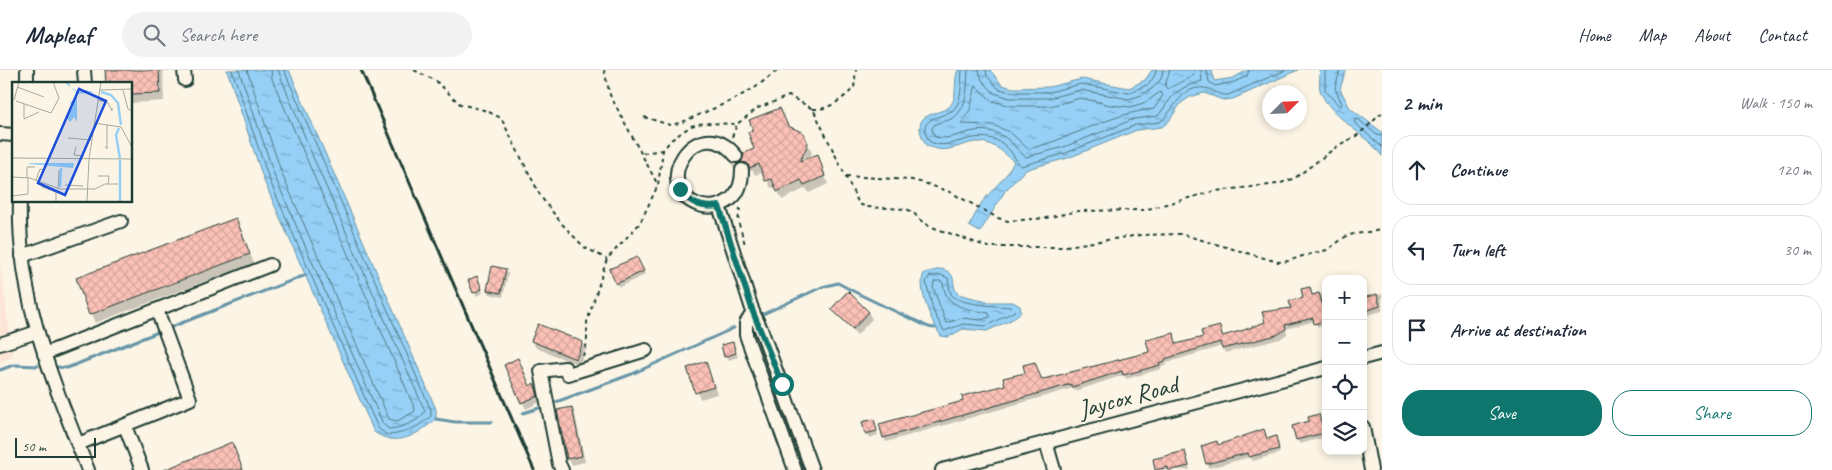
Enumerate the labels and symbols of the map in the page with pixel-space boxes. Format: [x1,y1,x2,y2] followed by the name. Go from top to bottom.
[12,82,132,202] inset map
[1262,85,1307,130] north arrow
[669,178,692,201] route end
[1074,367,1185,426] street label: Jaycox Road
[771,373,794,396] route start
[15,435,96,458] scale bar

